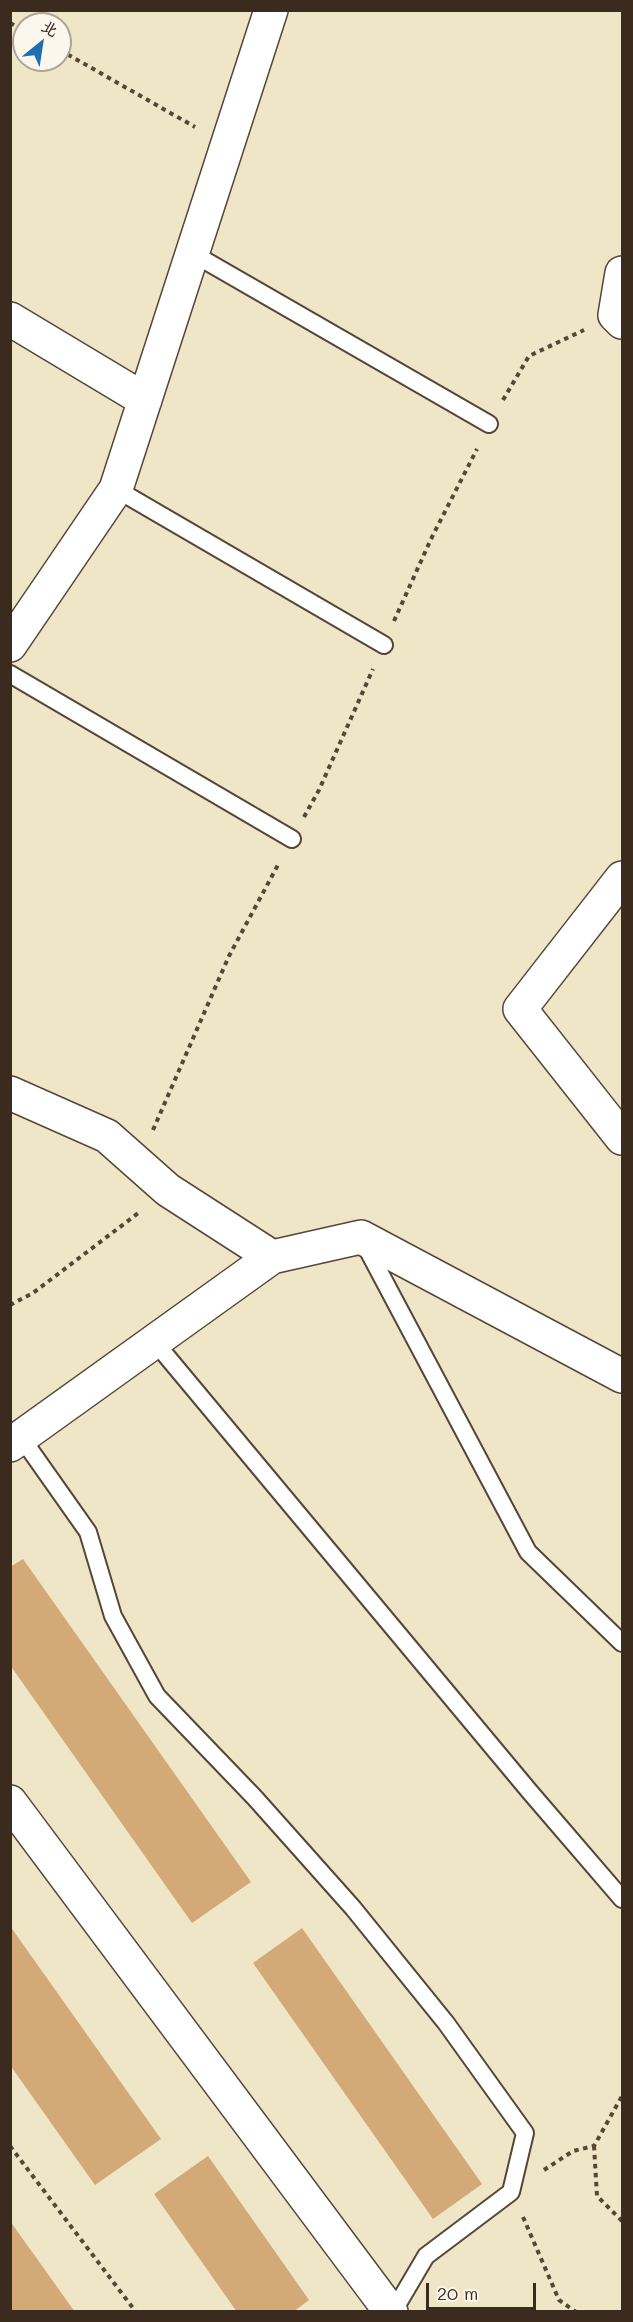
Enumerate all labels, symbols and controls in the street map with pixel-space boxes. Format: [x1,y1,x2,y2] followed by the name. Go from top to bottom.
[12,12,72,72] north arrow
[38,15,62,41] text: 北
[429,2271,538,2309] scale bar
[437,2281,478,2305] text: 20 m

